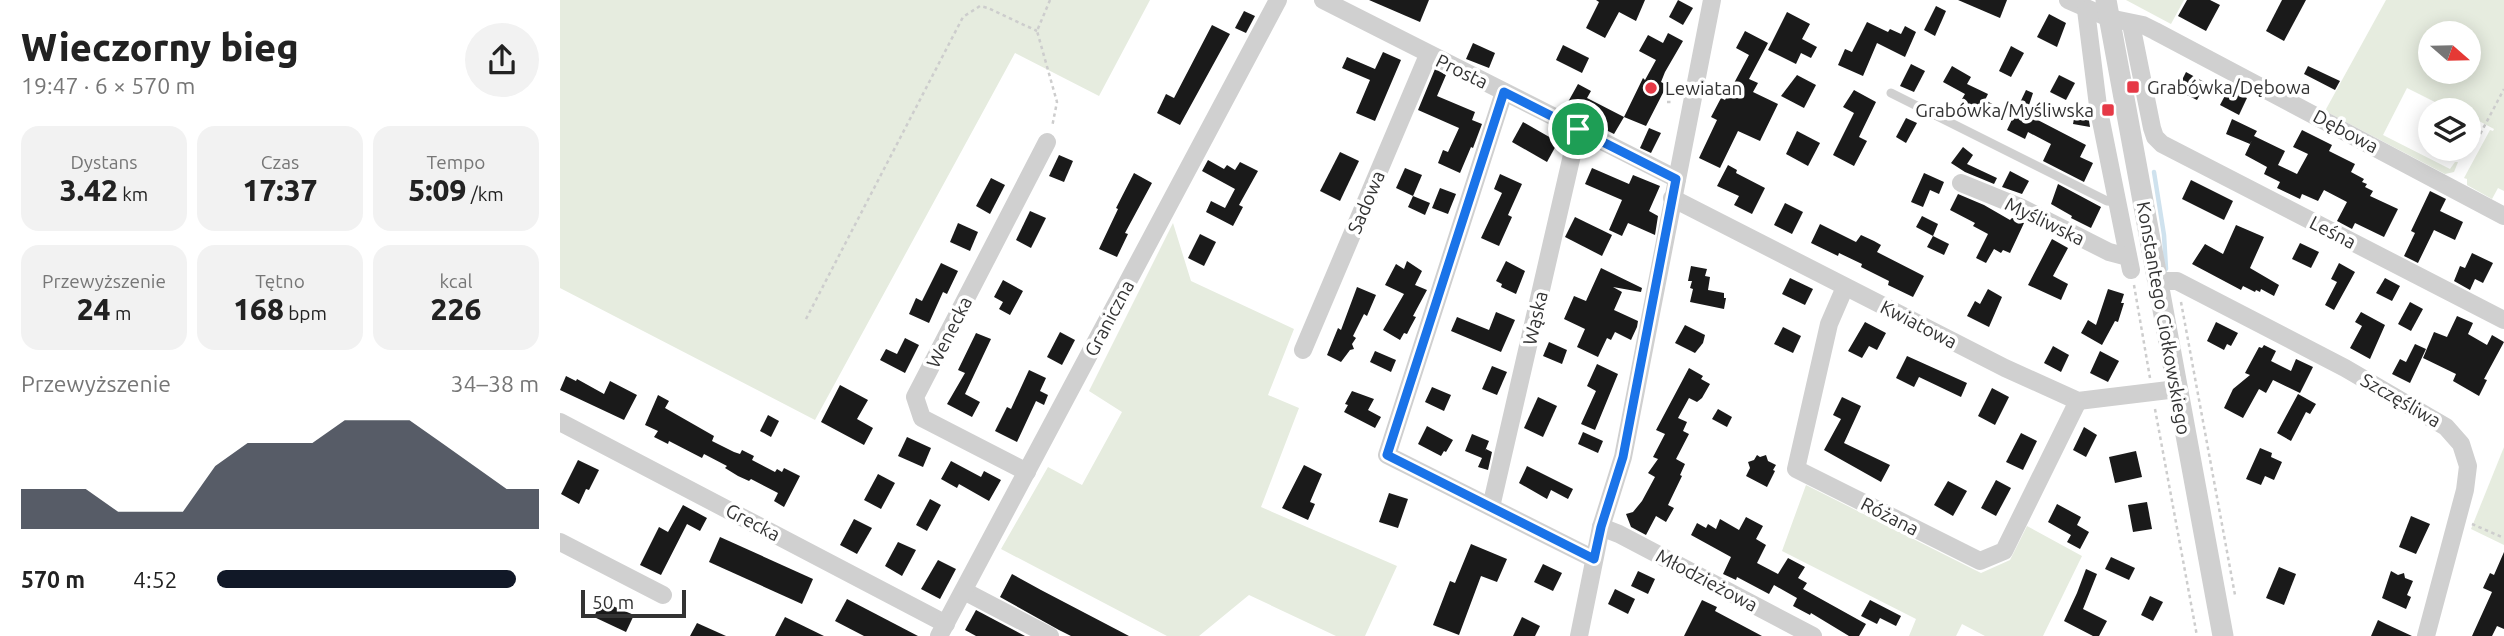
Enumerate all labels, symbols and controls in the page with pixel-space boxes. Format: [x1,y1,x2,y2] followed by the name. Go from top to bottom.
[2418,21,2482,84] north arrow
[2418,21,2481,161] map controls
[465,23,539,97] button: share
[21,26,299,68] text: Wieczorny bieg
[1432,49,1492,93] street label: Prosta
[21,73,195,98] text: 19:47 · 6 × 570 m
[2147,76,2310,98] place label: Grabówka/Dębowa
[1665,77,1742,99] place label: Lewiatan
[2125,79,2141,95] marker: Grabówka/Dębowa
[1643,80,1659,96] marker: Lewiatan
[2418,98,2481,161] button: layers
[1548,99,1608,159] pin
[1915,99,2094,121] place label: Grabówka/Myśliwska
[2100,102,2116,118] marker: Grabówka/Myśliwska
[2310,105,2382,157] street label: Dębowa
[1559,110,1597,148] icon: arrive
[70,151,138,173] text: Dystans
[261,151,299,173] text: Czas
[427,151,485,173] text: Tempo
[1343,167,1389,237] street label: Sadowa
[60,173,118,207] text: 3.42
[242,173,318,207] text: 17:37
[408,173,466,207] text: 5:09
[118,183,148,205] text: km
[466,183,504,205] text: /km
[2002,192,2088,250] street label: Myśliwska
[2133,200,2195,436] street label: Konstantego Ciołkowskiego
[2306,211,2360,253] street label: Leśna
[42,270,166,292] text: Przewyższenie
[255,270,305,292] text: Tętno
[440,270,472,292] text: kcal
[1080,276,1138,360] street label: Graniczna
[1518,289,1552,347] street label: Wąska
[77,292,111,326] text: 24
[233,292,284,326] text: 168
[431,292,481,326] text: 226
[922,293,976,371] street label: Wenecka
[1877,295,1961,353] street label: Kwiatowa
[111,302,131,324] text: m
[284,302,327,324] text: bpm
[2357,368,2445,432] street label: Szczęśliwa
[21,371,171,396] text: Przewyższenie
[451,371,539,396] text: 34–38 m
[1857,492,1923,540] street label: Różana
[722,499,784,545] street label: Grecka
[1652,544,1762,616] street label: Młodzieżowa
[21,567,85,592] text: 570 m
[133,567,178,592] text: 4:52
[581,587,686,619] scale bar
[592,591,634,613] text: 50 m

